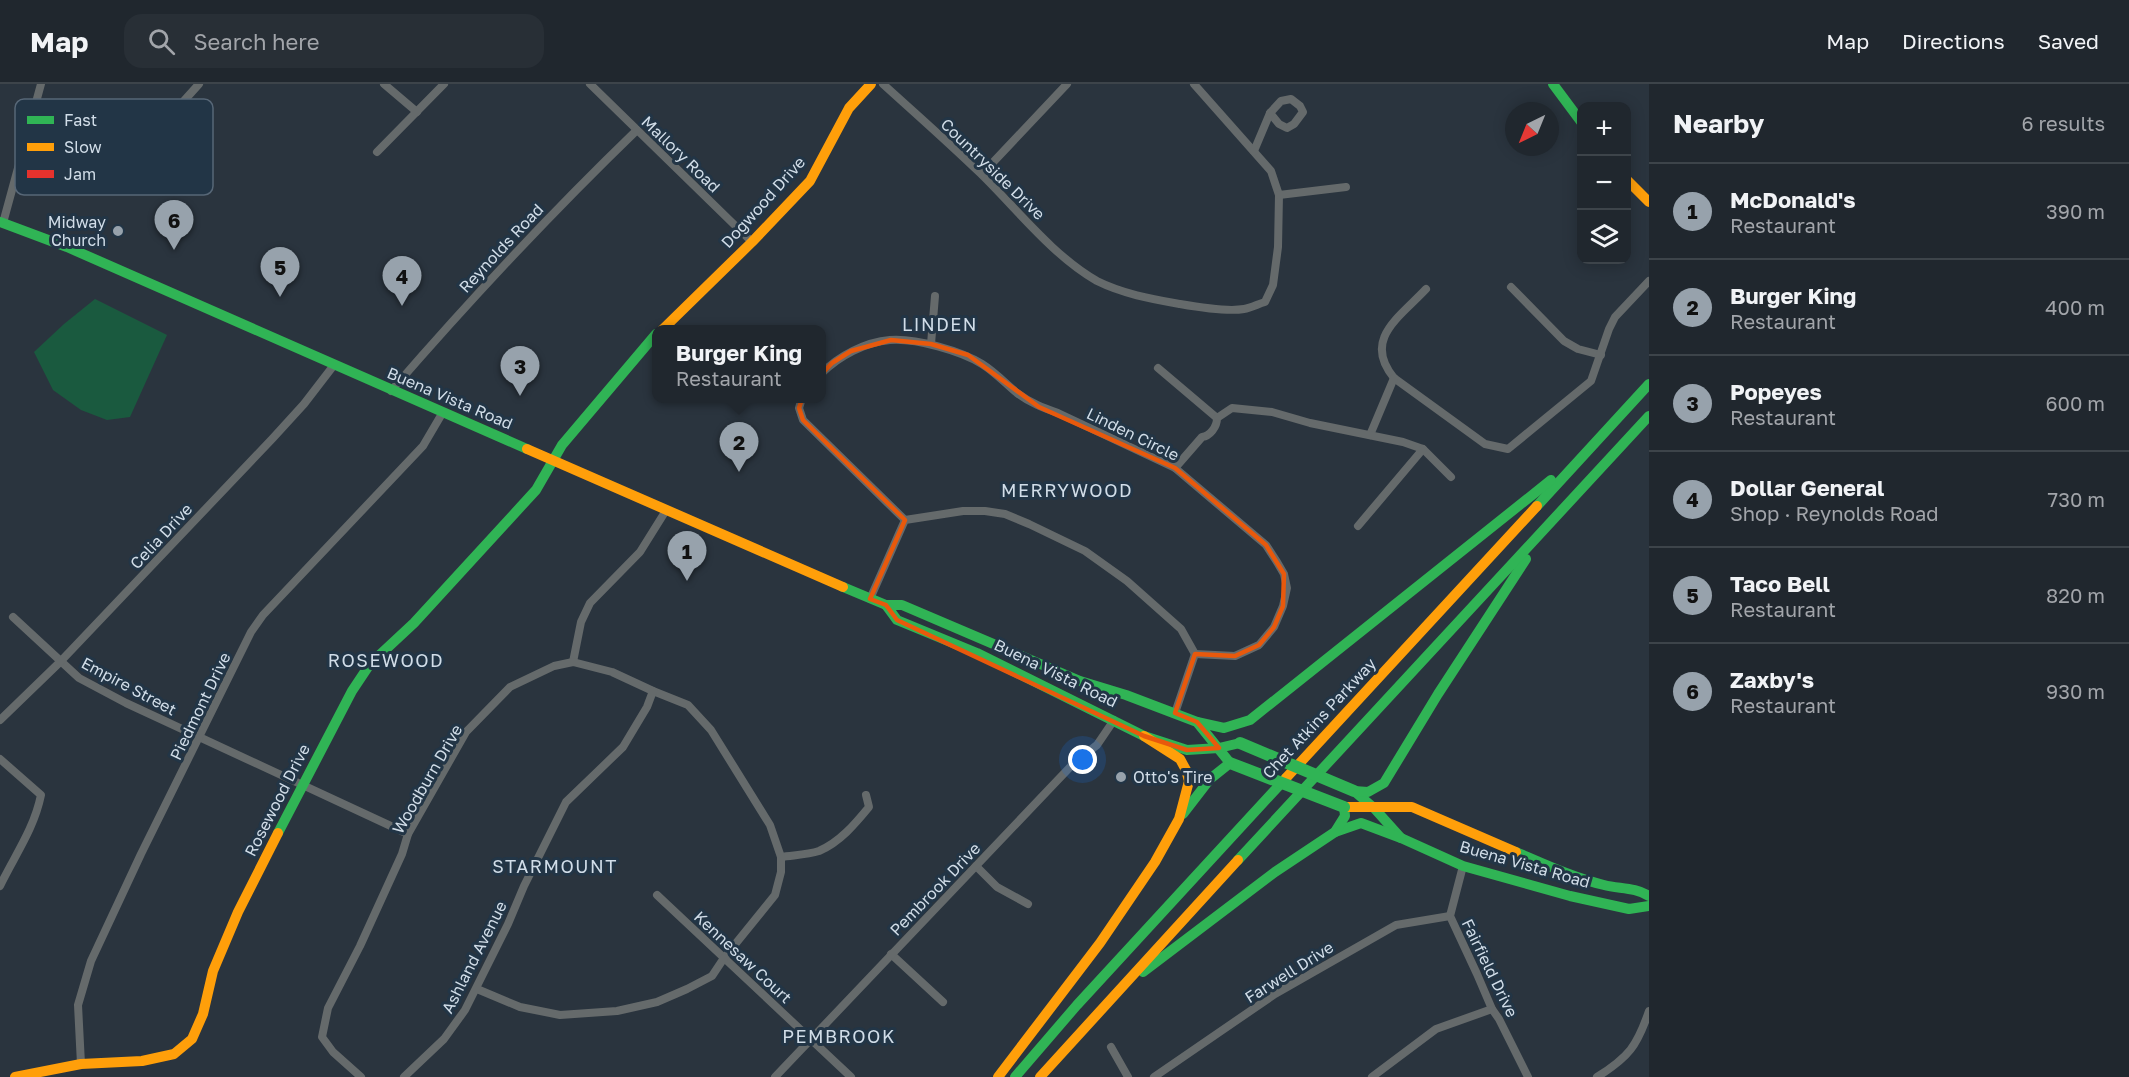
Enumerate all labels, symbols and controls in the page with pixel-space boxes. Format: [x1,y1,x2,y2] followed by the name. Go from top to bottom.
[124,14,544,68] search box
[30,25,88,58] text: Map
[145,25,178,58] icon: search
[193,28,319,55] text: Search here
[1826,28,1869,54] text: Map
[1902,28,2005,54] text: Directions
[2038,28,2099,54] text: Saved
[15,99,213,195] legend
[1505,102,1559,156] north arrow
[1577,102,1631,264] map controls
[1577,102,1631,156] button: +
[1673,108,1764,139] text: Nearby
[64,110,97,130] text: Fast
[2021,111,2105,135] text: 6 results
[638,112,724,196] street label: Mallory Road
[937,114,1049,224] street label: Countryside Drive
[64,137,102,157] text: Slow
[717,152,809,252] street label: Dogwood Drive
[1577,156,1631,210] button: −
[64,164,96,184] text: Jam
[1730,186,1856,213] text: McDonald's
[455,199,547,297] street label: Reynolds Road
[1687,199,1698,223] text: 1
[2046,199,2105,223] text: 390 m
[154,200,194,250] pin: 6
[1577,210,1631,264] button: layers
[48,212,106,250] place label: Midway Church
[1730,213,1836,237] text: Restaurant
[111,224,125,238] marker: Midway Church
[260,248,300,297] pin: 5
[382,256,422,306] pin: 4
[1730,282,1856,309] text: Burger King
[1686,295,1699,319] text: 2
[2045,295,2105,319] text: 400 m
[1730,309,1836,333] text: Restaurant
[902,313,978,335] district label: LINDEN
[652,325,826,403] popup
[676,339,802,366] text: Burger King
[500,346,540,396] pin: 3
[384,362,516,434] street label: Buena Vista Road
[676,366,782,390] text: Restaurant
[1730,378,1822,405] text: Popeyes
[1686,391,1699,415] text: 3
[2045,391,2105,415] text: 600 m
[1083,403,1183,465] street label: Linden Circle
[1730,405,1836,429] text: Restaurant
[720,422,758,472] pin: 2
[1730,474,1884,501] text: Dollar General
[1001,479,1133,501] district label: MERRYWOOD
[1686,487,1699,511] text: 4
[2048,487,2105,511] text: 730 m
[126,499,196,573] street label: Celia Drive
[1730,501,1939,525] text: Shop · Reynolds Road
[668,532,706,581] pin: 1
[1730,570,1830,597] text: Taco Bell
[1686,583,1699,607] text: 5
[2046,583,2105,607] text: 820 m
[1730,597,1836,621] text: Restaurant
[991,634,1121,712] street label: Buena Vista Road
[165,649,235,763] street label: Piedmont Drive
[328,649,444,671] district label: ROSEWOOD
[78,653,180,719] street label: Empire Street
[1258,654,1380,782] street label: Chet Atkins Parkway
[1730,666,1814,693] text: Zaxby's
[1686,679,1699,703] text: 6
[2046,679,2105,703] text: 930 m
[1730,693,1836,717] text: Restaurant
[388,721,466,837] street label: Woodburn Drive
[240,740,314,860] street label: Rosewood Drive
[1068,745,1097,774] your location
[1133,767,1213,787] place label: Otto's Tire
[1114,770,1128,784] marker: Otto's Tire
[1458,836,1592,892] street label: Buena Vista Road
[886,838,984,940] street label: Pembrook Drive
[492,855,618,877] district label: STARMOUNT
[437,898,511,1016] street label: Ashland Avenue
[690,907,796,1007] street label: Kennesaw Court
[1458,916,1522,1020] street label: Fairfield Drive
[1241,937,1337,1007] street label: Farwell Drive
[782,1025,896,1047] district label: PEMBROOK

